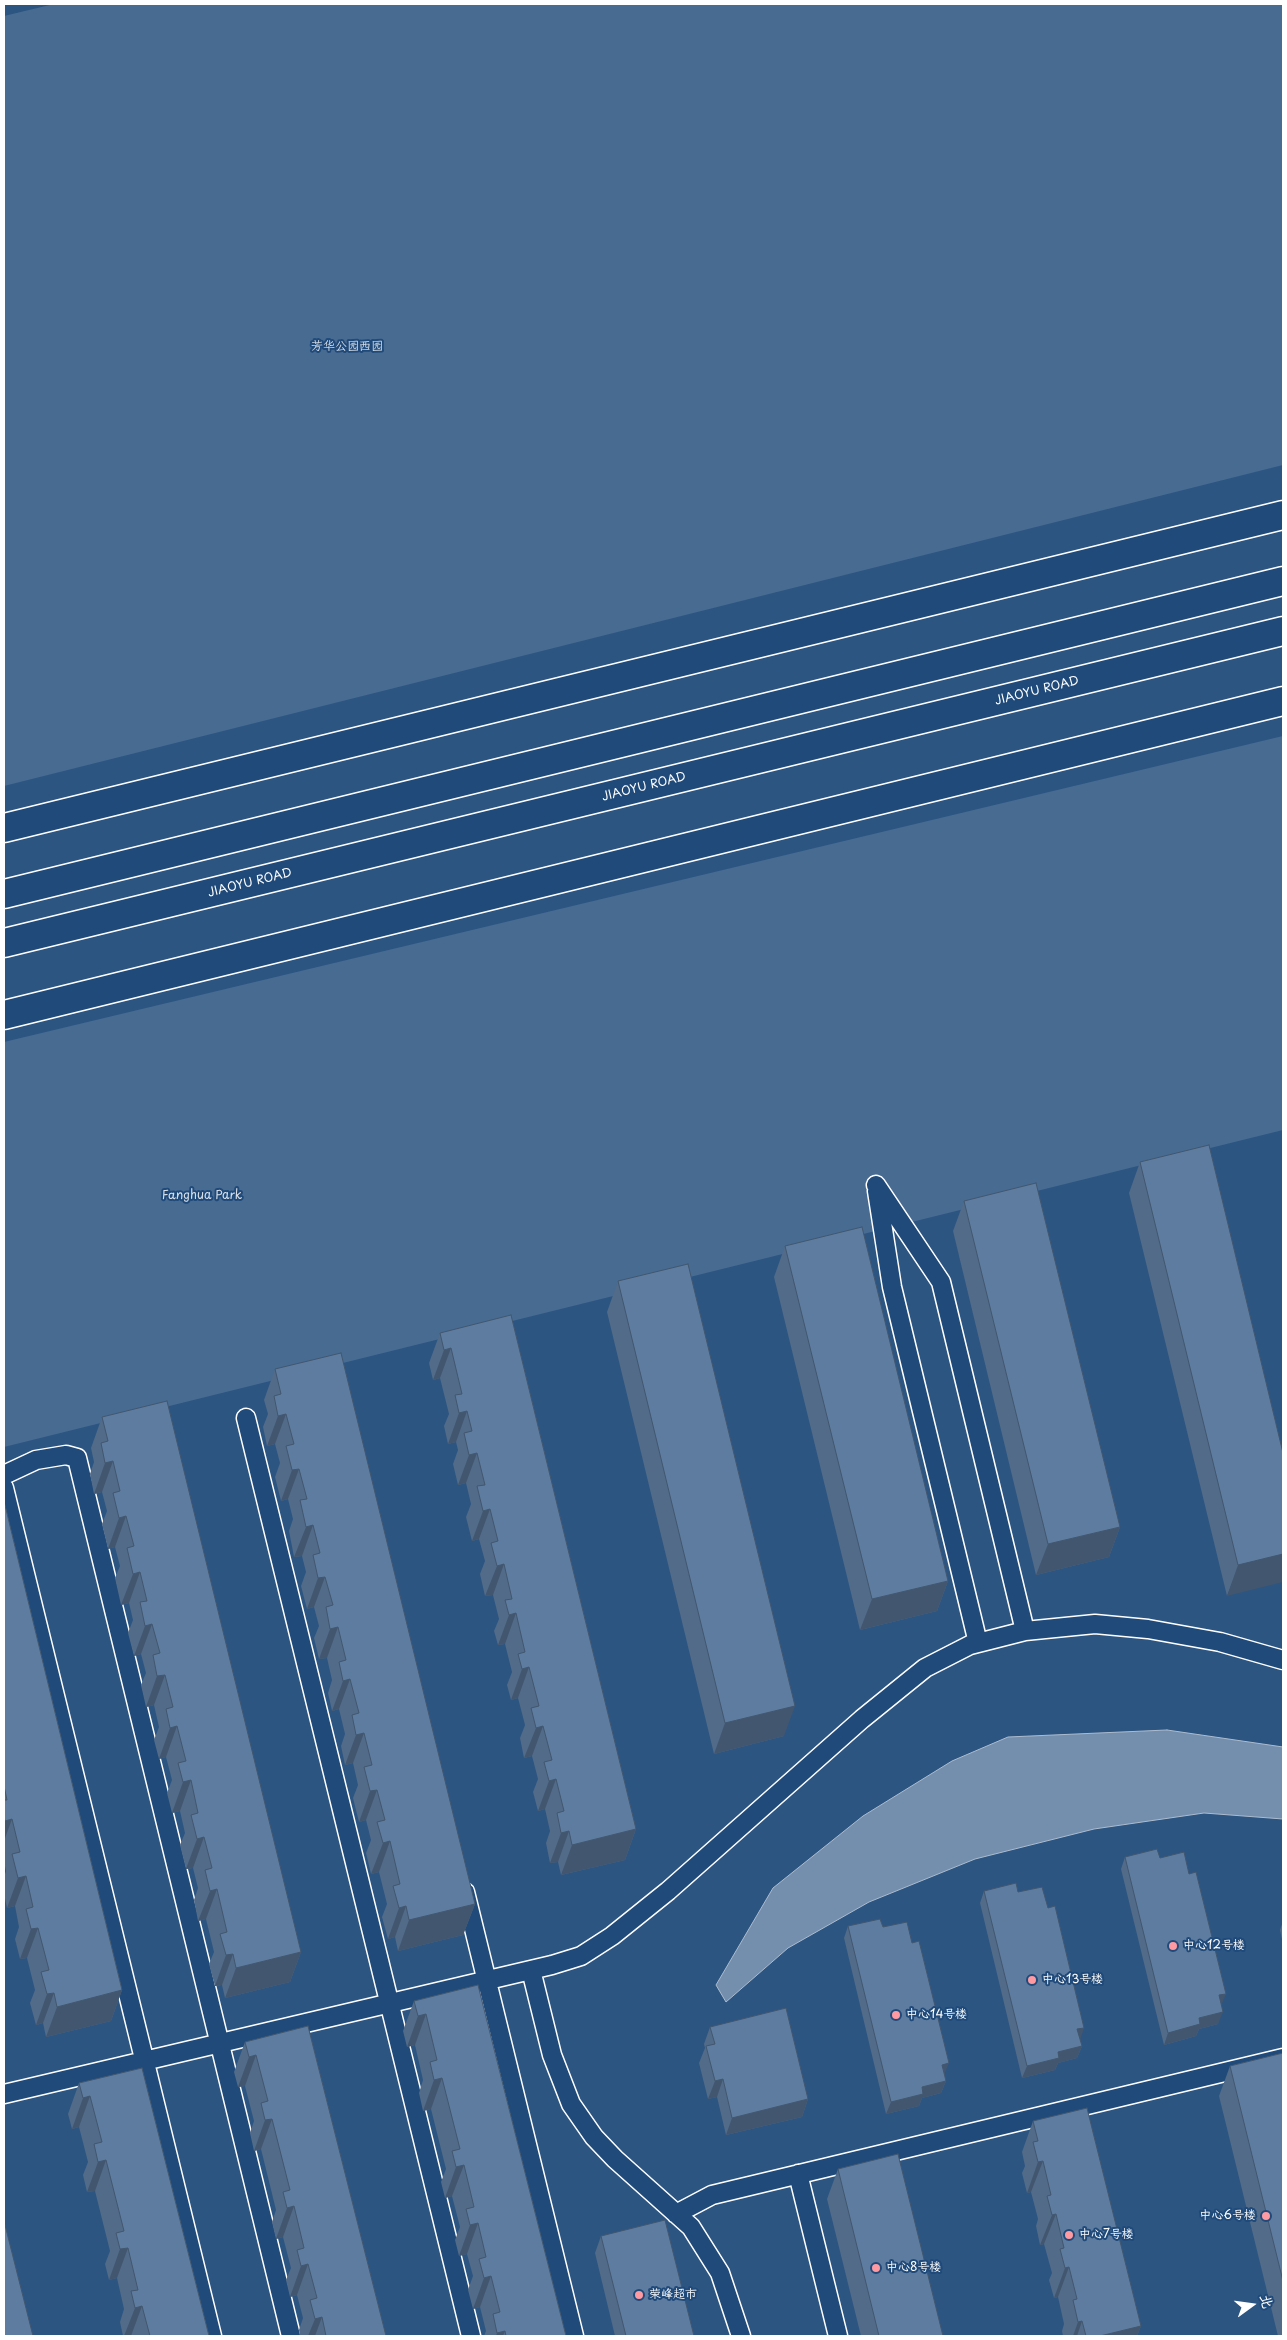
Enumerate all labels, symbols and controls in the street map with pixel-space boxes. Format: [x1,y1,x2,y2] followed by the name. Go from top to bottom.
[311,340,383,354] park label: 芳华公园西园
[993,674,1081,708] street label: JIAOYU ROAD
[600,770,688,804] street label: JIAOYU ROAD
[206,866,294,900] street label: JIAOYU ROAD
[162,1189,242,1203] park label: Fanghua Park
[1183,1939,1245,1953] place label: 中心12号楼
[1167,1940,1179,1952] marker: 中心12号楼
[1042,1973,1103,1987] place label: 中心13号楼
[1026,1974,1038,1986] marker: 中心13号楼
[906,2008,967,2022] place label: 中心14号楼
[890,2009,902,2021] marker: 中心14号楼
[1200,2209,1256,2223] place label: 中心6号楼
[1260,2210,1272,2222] marker: 中心6号楼
[1079,2228,1134,2242] place label: 中心7号楼
[1063,2229,1075,2241] marker: 中心7号楼
[886,2261,941,2275] place label: 中心8号楼
[870,2262,882,2274] marker: 中心8号楼
[1227,2280,1277,2330] north arrow
[649,2288,697,2302] place label: 荣峰超市
[633,2289,645,2301] marker: 荣峰超市
[1255,2292,1279,2311] text: 北

